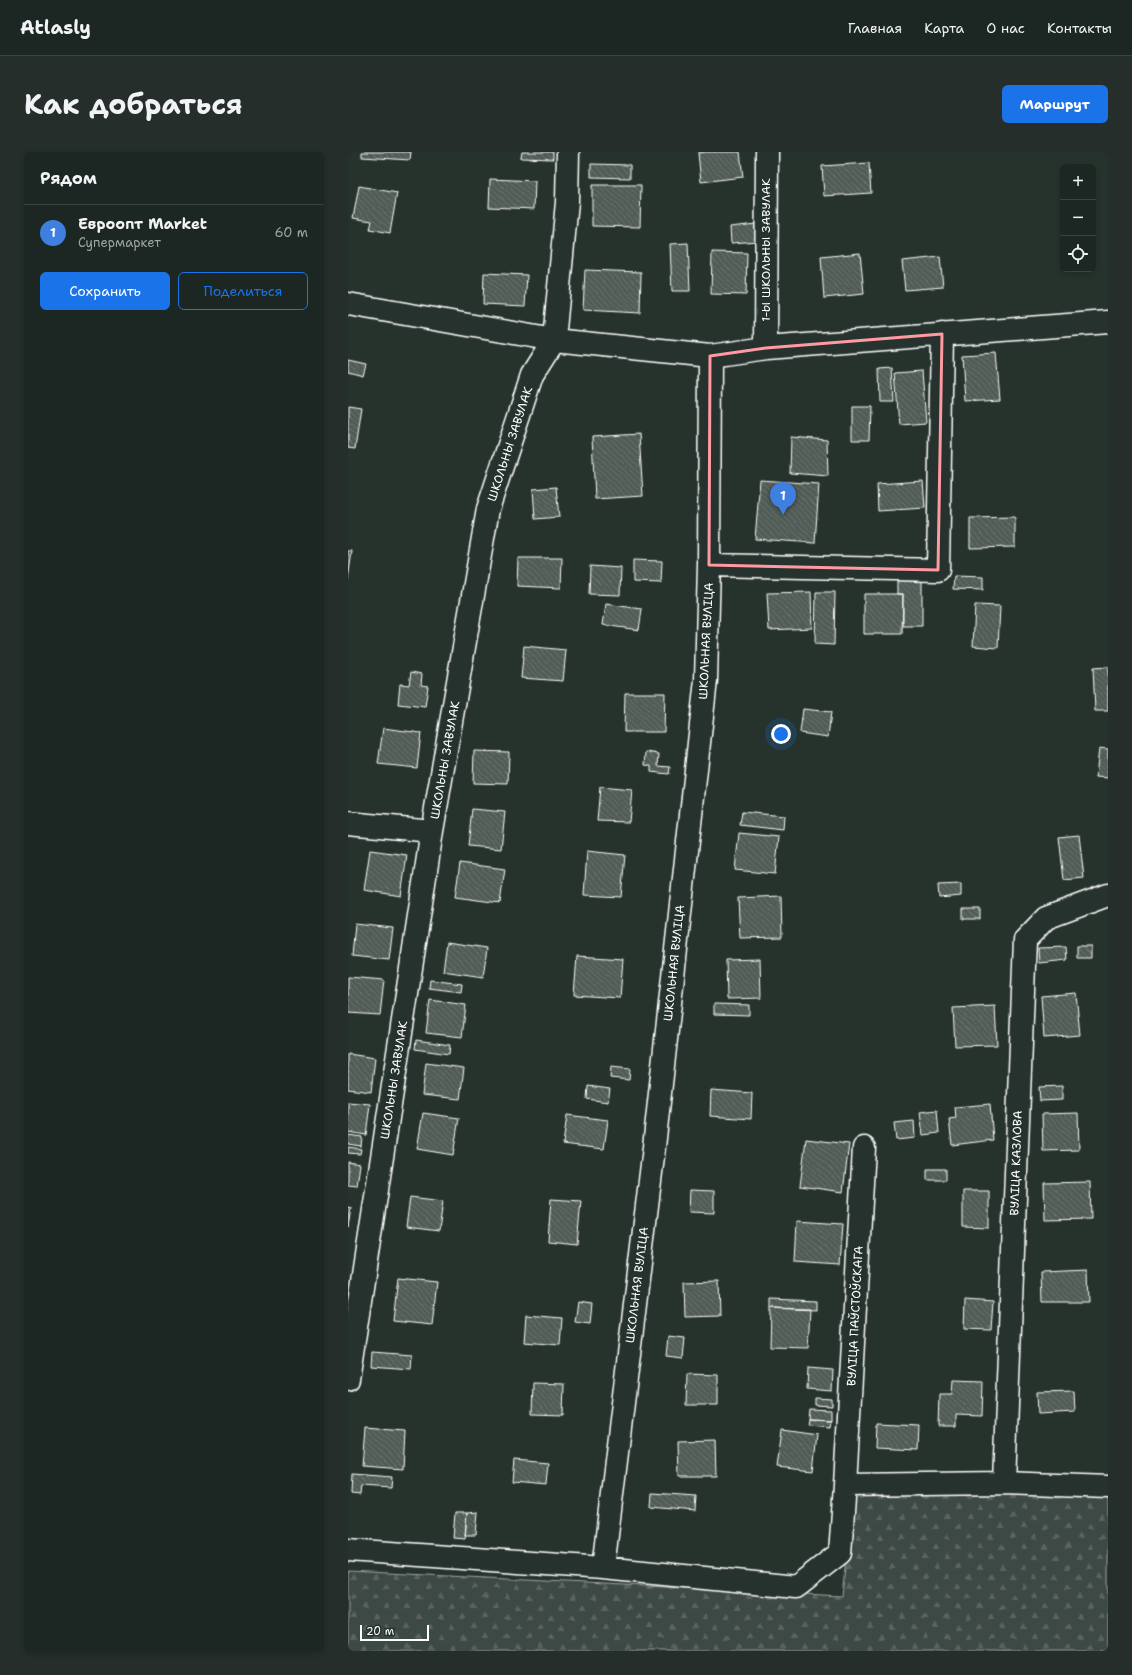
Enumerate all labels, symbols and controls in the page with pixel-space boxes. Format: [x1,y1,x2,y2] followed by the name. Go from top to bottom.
[20,15,91,40] text: Atlasly
[848,19,902,37] text: Главная
[924,19,964,37] text: Карта
[986,19,1025,37] text: О нас
[1047,19,1112,37] text: Контакты
[24,85,243,123] text: Как добраться
[1002,85,1108,123] button: Маршрут
[1060,164,1096,272] map controls
[1060,164,1096,200] button: +
[40,167,97,189] text: Рядом
[758,178,774,322] street label: 1-Ы ШКОЛЬНЫ ЗАВУЛАК
[1060,200,1096,236] button: −
[78,214,207,234] text: Евроопт Market
[50,224,56,241] text: 1
[275,224,308,241] text: 60 m
[78,234,161,251] text: Супермаркет
[1060,236,1096,272] button: locate
[40,272,170,310] button: Сохранить
[178,272,308,310] button: Поделиться
[484,384,536,504] street label: ШКОЛЬНЫ ЗАВУЛАК
[770,482,796,515] pin: 1
[695,582,717,700] street label: ШКОЛЬНАЯ ВУЛІЦА
[427,699,463,820] street label: ШКОЛЬНЫ ЗАВУЛАК
[771,724,791,744] your location
[660,904,688,1022] street label: ШКОЛЬНАЯ ВУЛІЦА
[377,1019,411,1140] street label: ШКОЛЬНЫ ЗАВУЛАК
[1006,1110,1026,1216] street label: ВУЛІЦА КАЗЛОВА
[622,1226,652,1344] street label: ШКОЛЬНАЯ ВУЛІЦА
[843,1245,867,1386] street label: ВУЛІЦА ПАЎСТОЎСКАГА
[360,1623,429,1642] scale bar
[366,1624,394,1639] text: 20 m

